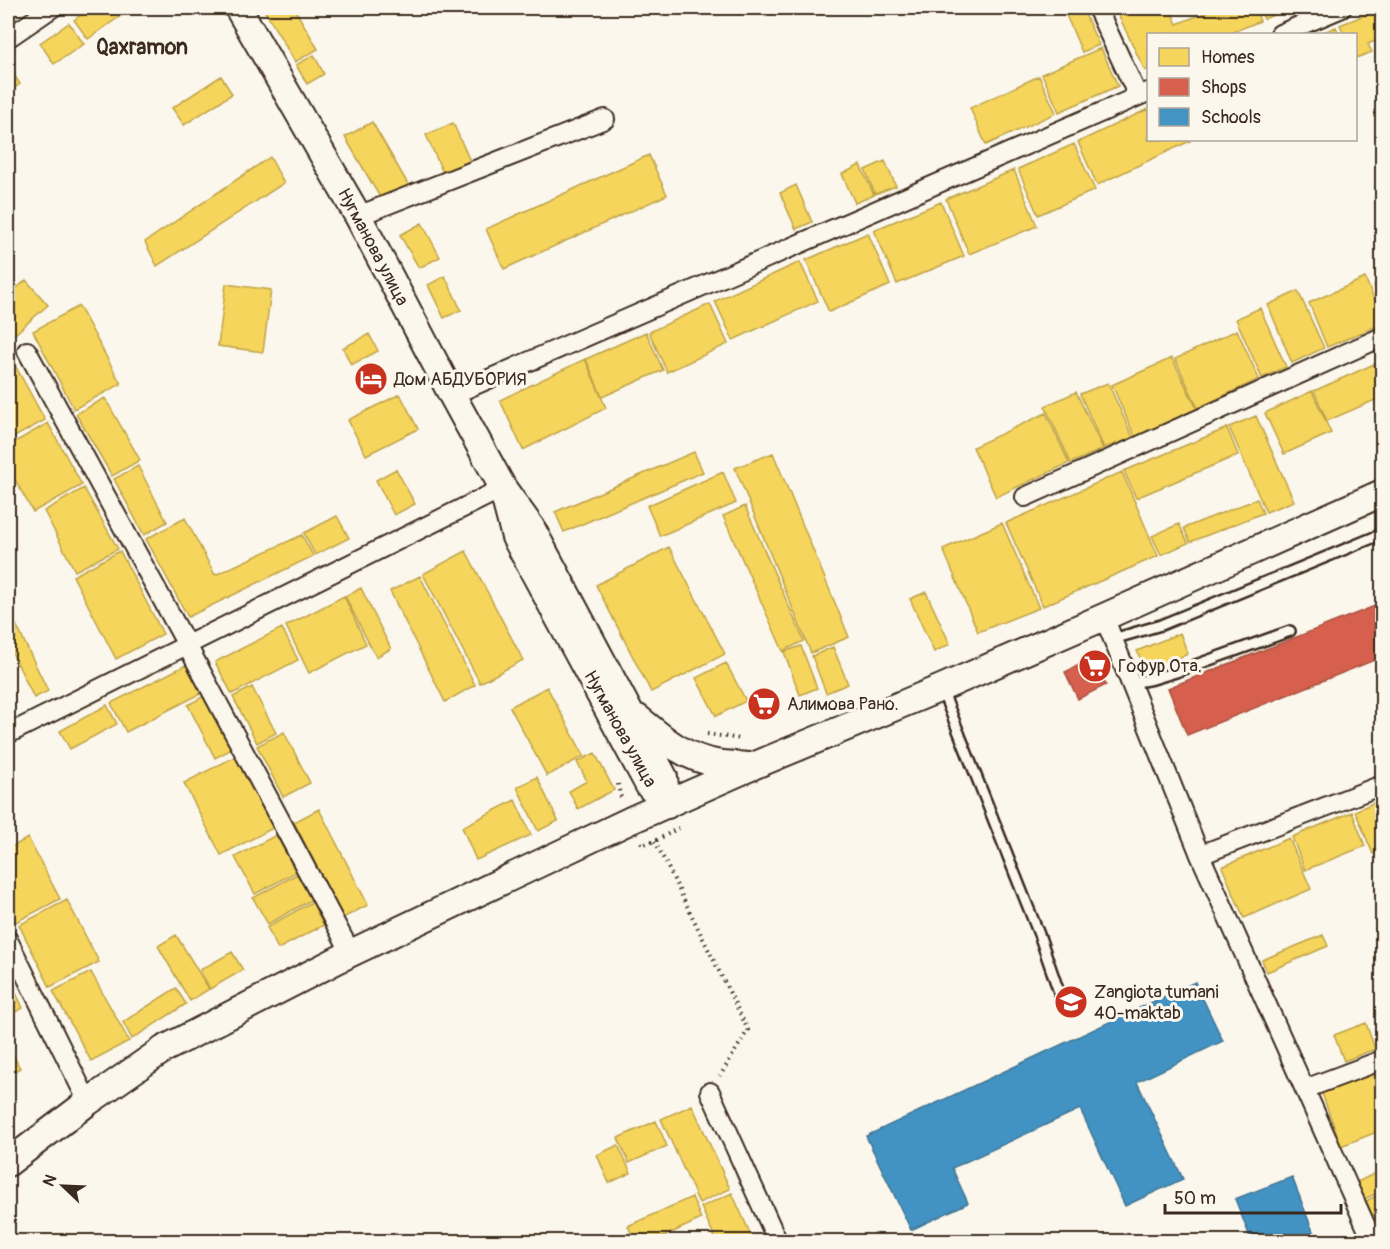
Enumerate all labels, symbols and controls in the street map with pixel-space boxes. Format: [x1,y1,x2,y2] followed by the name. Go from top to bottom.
[1147,33,1357,141] legend
[96,34,188,61] district label: Qaxramon
[1201,46,1254,69] text: Homes
[1201,76,1246,99] text: Shops
[1201,106,1261,129] text: Schools
[332,184,414,310] street label: Нугманова улица
[353,361,389,397] hotel icon: Дом АБДУБОРИЯ
[393,368,527,391] place label: Дом АБДУБОРИЯ
[1077,648,1113,684] supermarket icon: Гофур Ота.
[1118,655,1202,678] place label: Гофур Ота.
[578,667,662,791] street label: Нугманова улица
[746,686,782,722] supermarket icon: Алимова Рано.
[787,693,899,716] place label: Алимова Рано.
[1094,981,1219,1025] place label: Zangiota tumani 40-maktab
[1053,984,1089,1020] school or university icon: Zangiota tumani 40-maktab
[33,1156,93,1216] north arrow
[39,1171,62,1189] text: N
[1165,1177,1340,1215] scale bar
[1174,1187,1216,1210] text: 50 m

